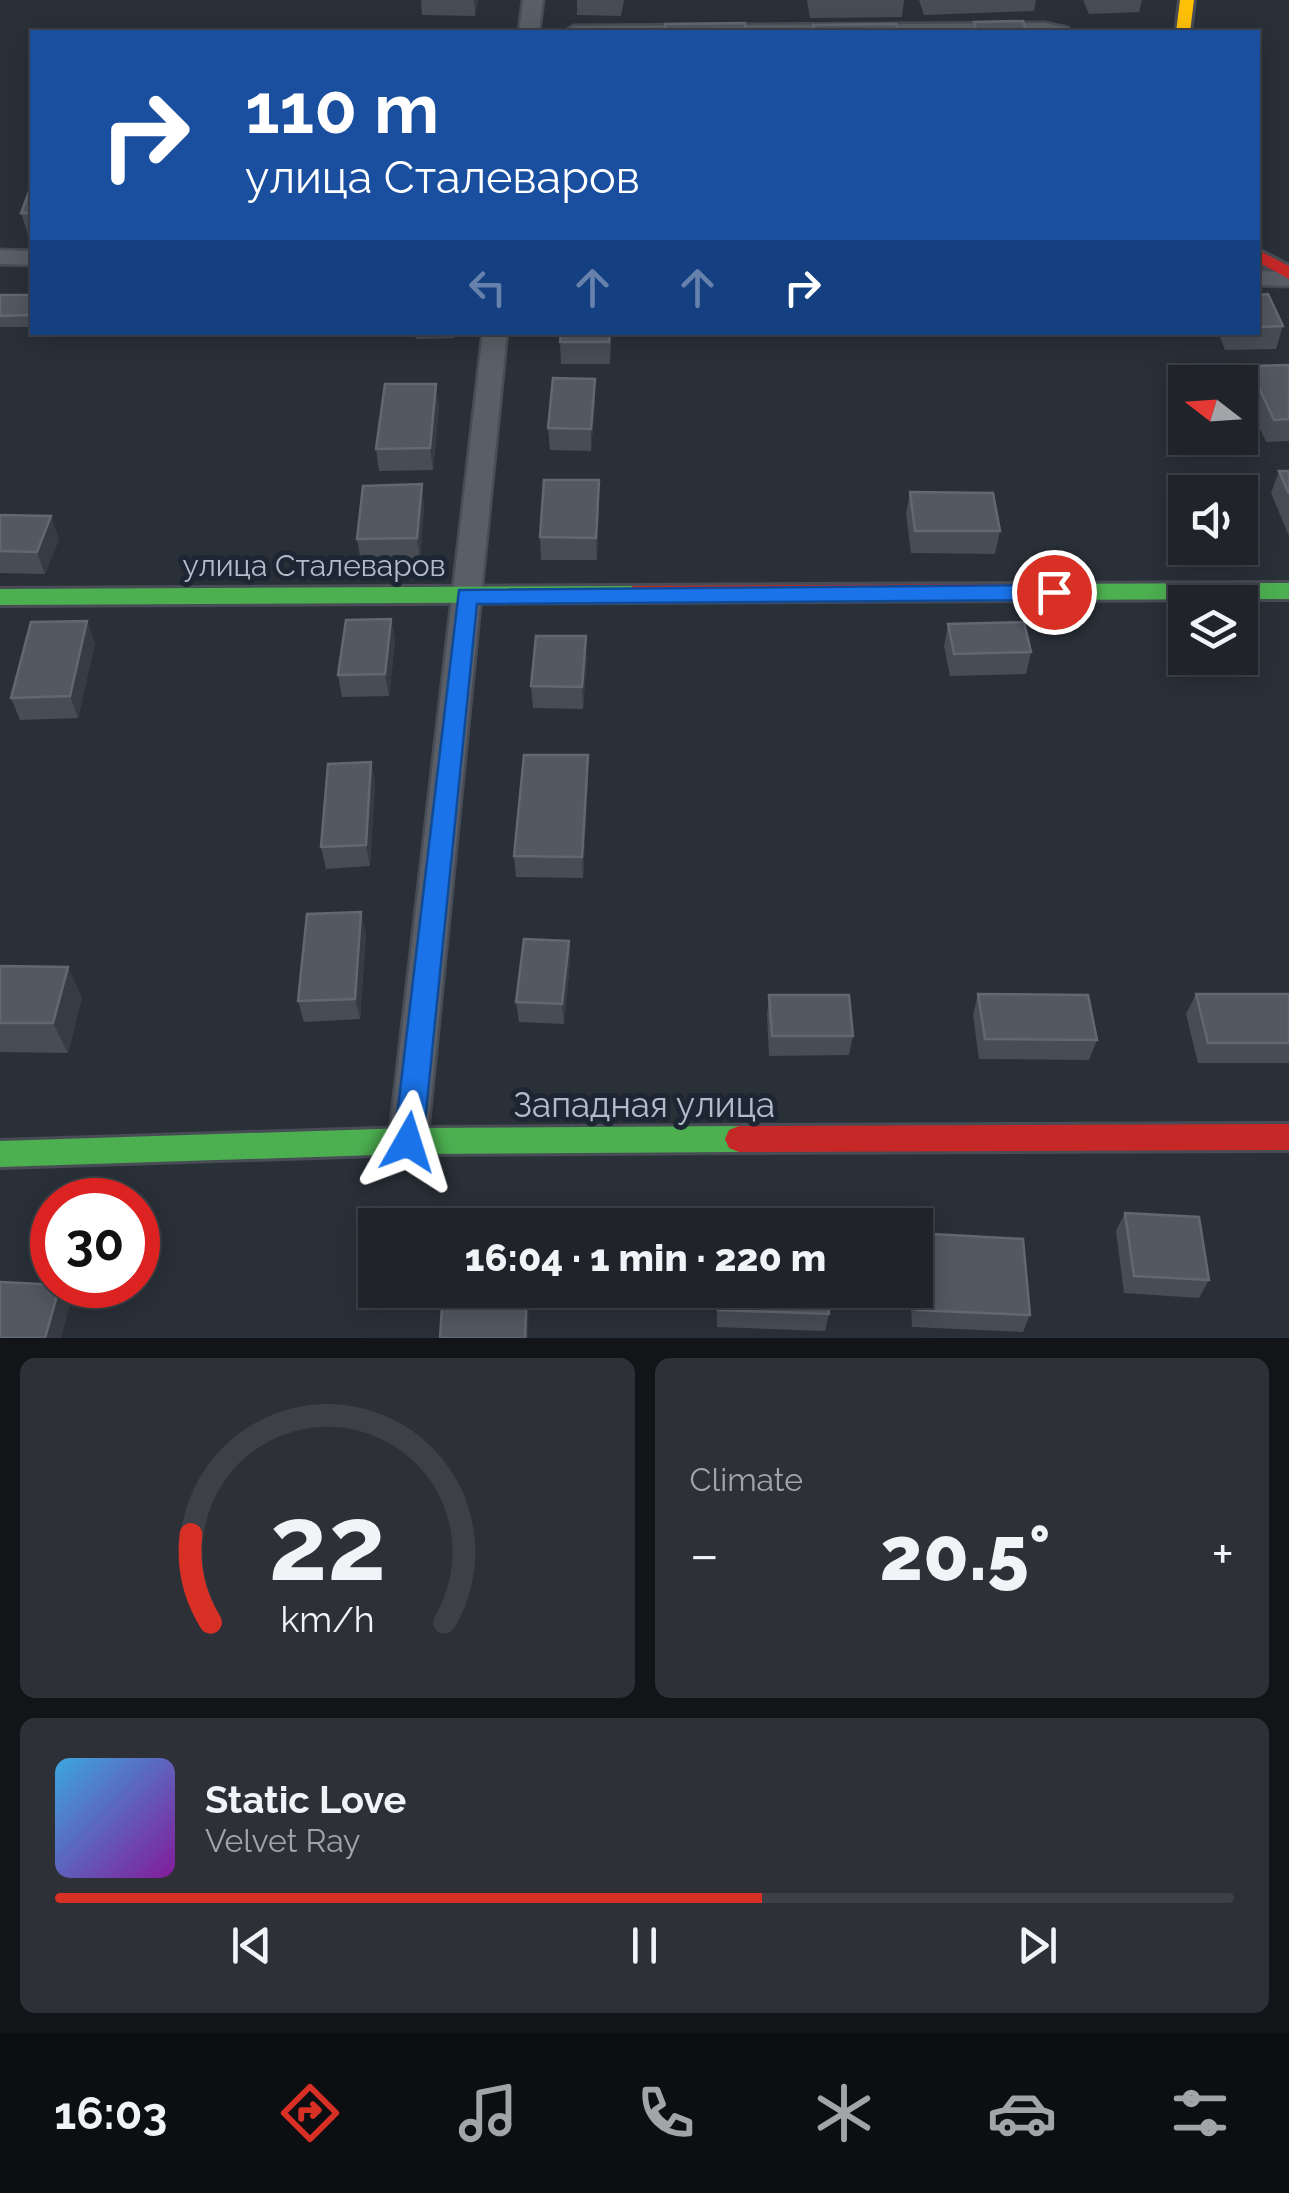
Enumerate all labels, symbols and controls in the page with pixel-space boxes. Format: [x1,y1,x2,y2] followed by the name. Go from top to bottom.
[245,67,439,149] text: 110 m
[80,70,210,200] icon: right
[245,151,640,204] text: улица Сталеваров
[460,260,515,315] icon: left
[565,260,620,315] icon: ahead
[670,260,725,315] icon: ahead
[775,260,830,315] icon: right
[1168,365,1258,455] north arrow
[1168,365,1258,675] map controls
[1168,475,1258,565] button: sound
[182,548,446,583] street label: улица Сталеваров
[1012,550,1097,635] pin
[1027,565,1082,620] icon: arrive
[1168,585,1258,675] button: layers
[513,1084,775,1125] street label: Западная улица
[356,1090,460,1194] position arrow
[30,1178,160,1308] speed limit sign: 30
[465,1235,826,1280] text: 16:04 · 1 min · 220 m
[690,1461,803,1498] text: Climate
[269,1482,386,1604] text: 22
[880,1509,1051,1598] text: 20.5°
[690,1522,719,1587] text: −
[1211,1522,1234,1587] text: +
[280,1598,374,1640] text: km/h
[205,1777,406,1822] text: Static Love
[205,1822,360,1859] text: Velvet Ray
[224,1918,279,1973] icon: previous
[617,1918,672,1973] icon: pause
[1010,1918,1065,1973] icon: next
[275,2078,345,2148] icon: directions
[453,2078,523,2148] icon: music
[631,2078,701,2148] icon: phone
[809,2078,879,2148] icon: climate
[987,2078,1057,2148] icon: car
[1165,2078,1235,2148] icon: filters
[54,2087,167,2140] text: 16:03

